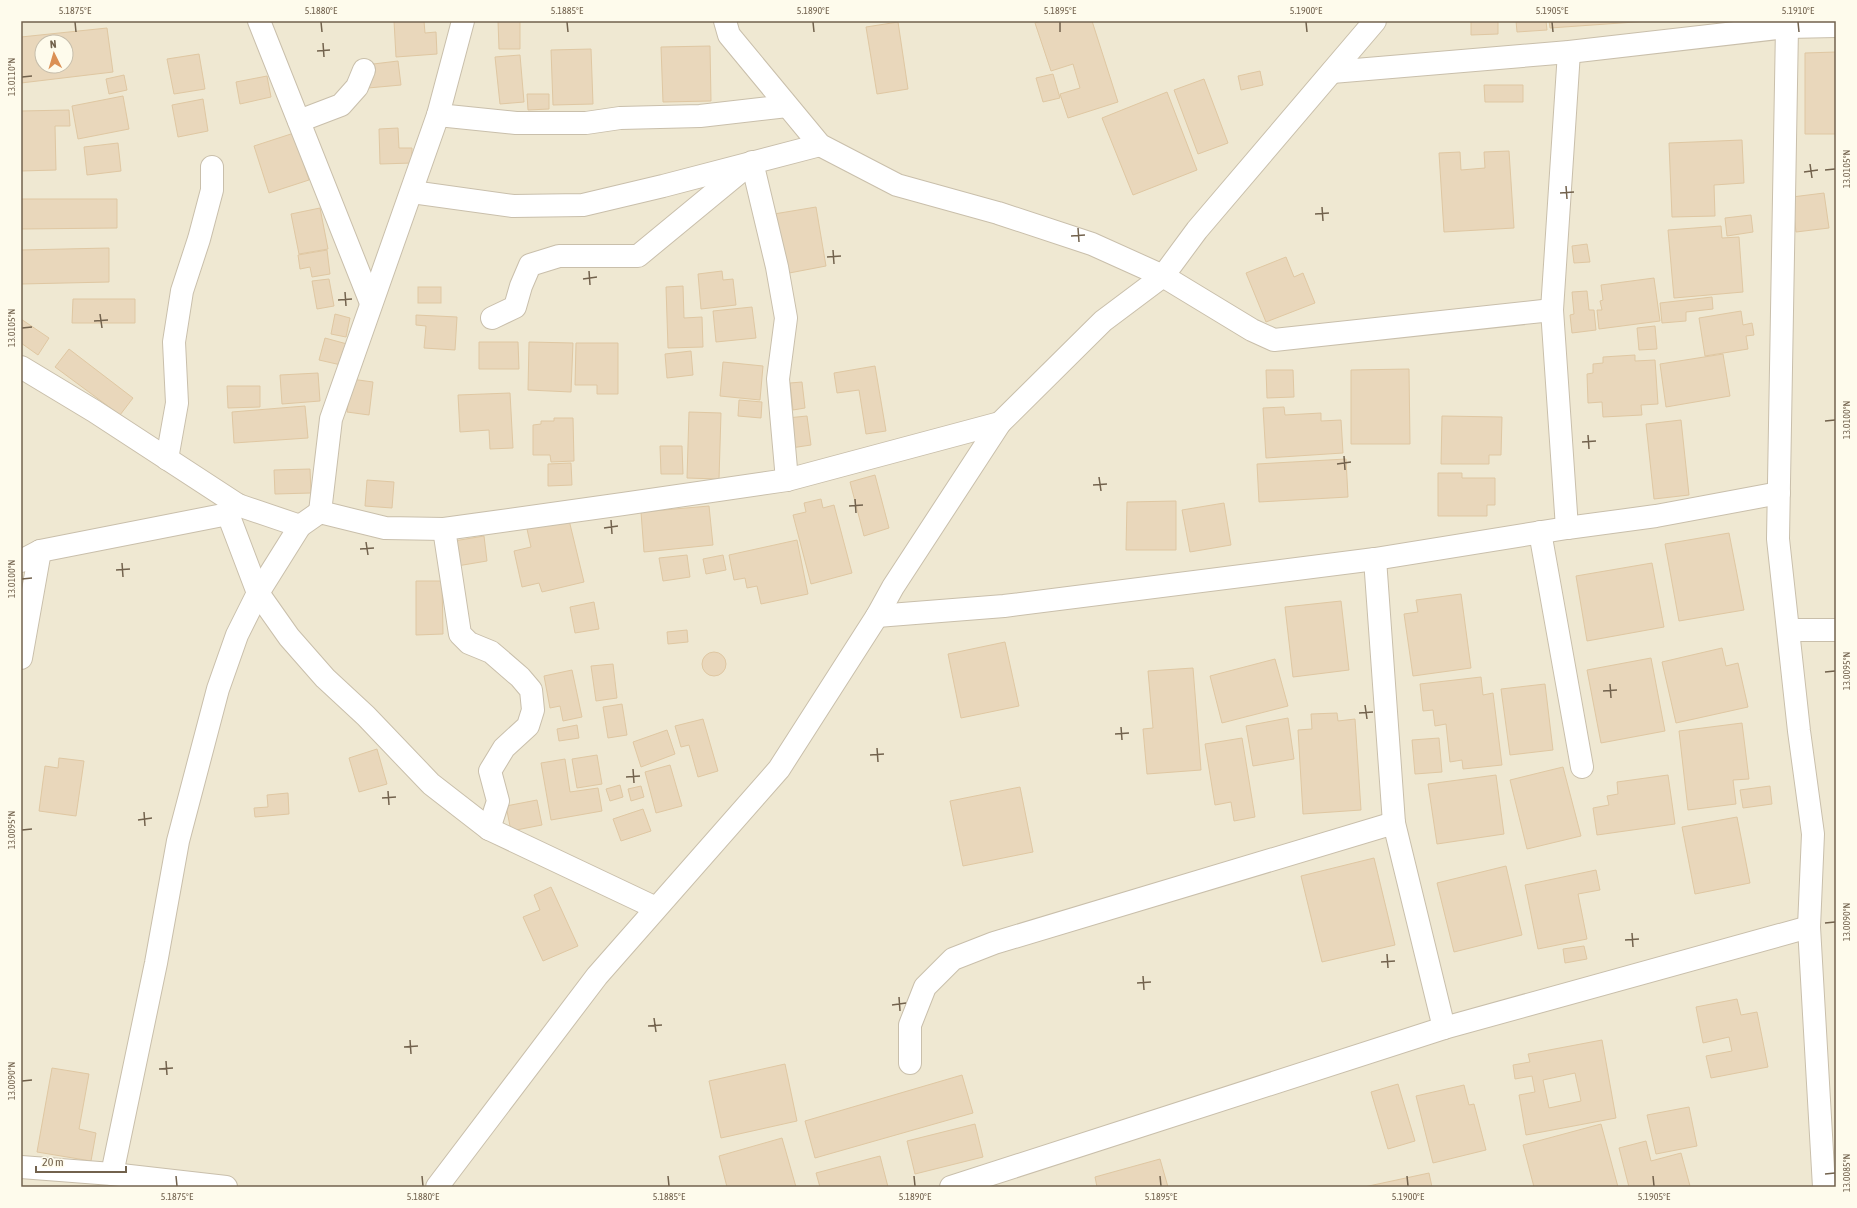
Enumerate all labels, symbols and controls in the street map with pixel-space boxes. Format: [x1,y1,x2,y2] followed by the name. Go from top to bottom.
[59,5,92,16] text: 5.1875°E
[305,5,338,16] text: 5.1880°E
[551,5,584,16] text: 5.1885°E
[797,5,830,16] text: 5.1890°E
[1044,5,1077,16] text: 5.1895°E
[1290,5,1323,16] text: 5.1900°E
[1536,5,1569,16] text: 5.1905°E
[1782,5,1815,16] text: 5.1910°E
[34,34,74,74] north arrow
[49,38,57,50] text: N
[6,58,17,96] text: 13.0110°N
[1841,150,1852,188] text: 13.0105°N
[6,309,17,347] text: 13.0105°N
[1841,401,1852,439] text: 13.0100°N
[6,560,17,598] text: 13.0100°N
[1841,652,1852,690] text: 13.0095°N
[6,811,17,849] text: 13.0095°N
[1841,903,1852,941] text: 13.0090°N
[6,1062,17,1100] text: 13.0090°N
[36,1148,126,1174] scale bar
[1841,1154,1852,1192] text: 13.0085°N
[42,1155,64,1169] text: 20 m
[161,1191,194,1202] text: 5.1875°E
[407,1191,440,1202] text: 5.1880°E
[653,1191,686,1202] text: 5.1885°E
[899,1191,932,1202] text: 5.1890°E
[1145,1191,1178,1202] text: 5.1895°E
[1392,1191,1425,1202] text: 5.1900°E
[1638,1191,1671,1202] text: 5.1905°E

